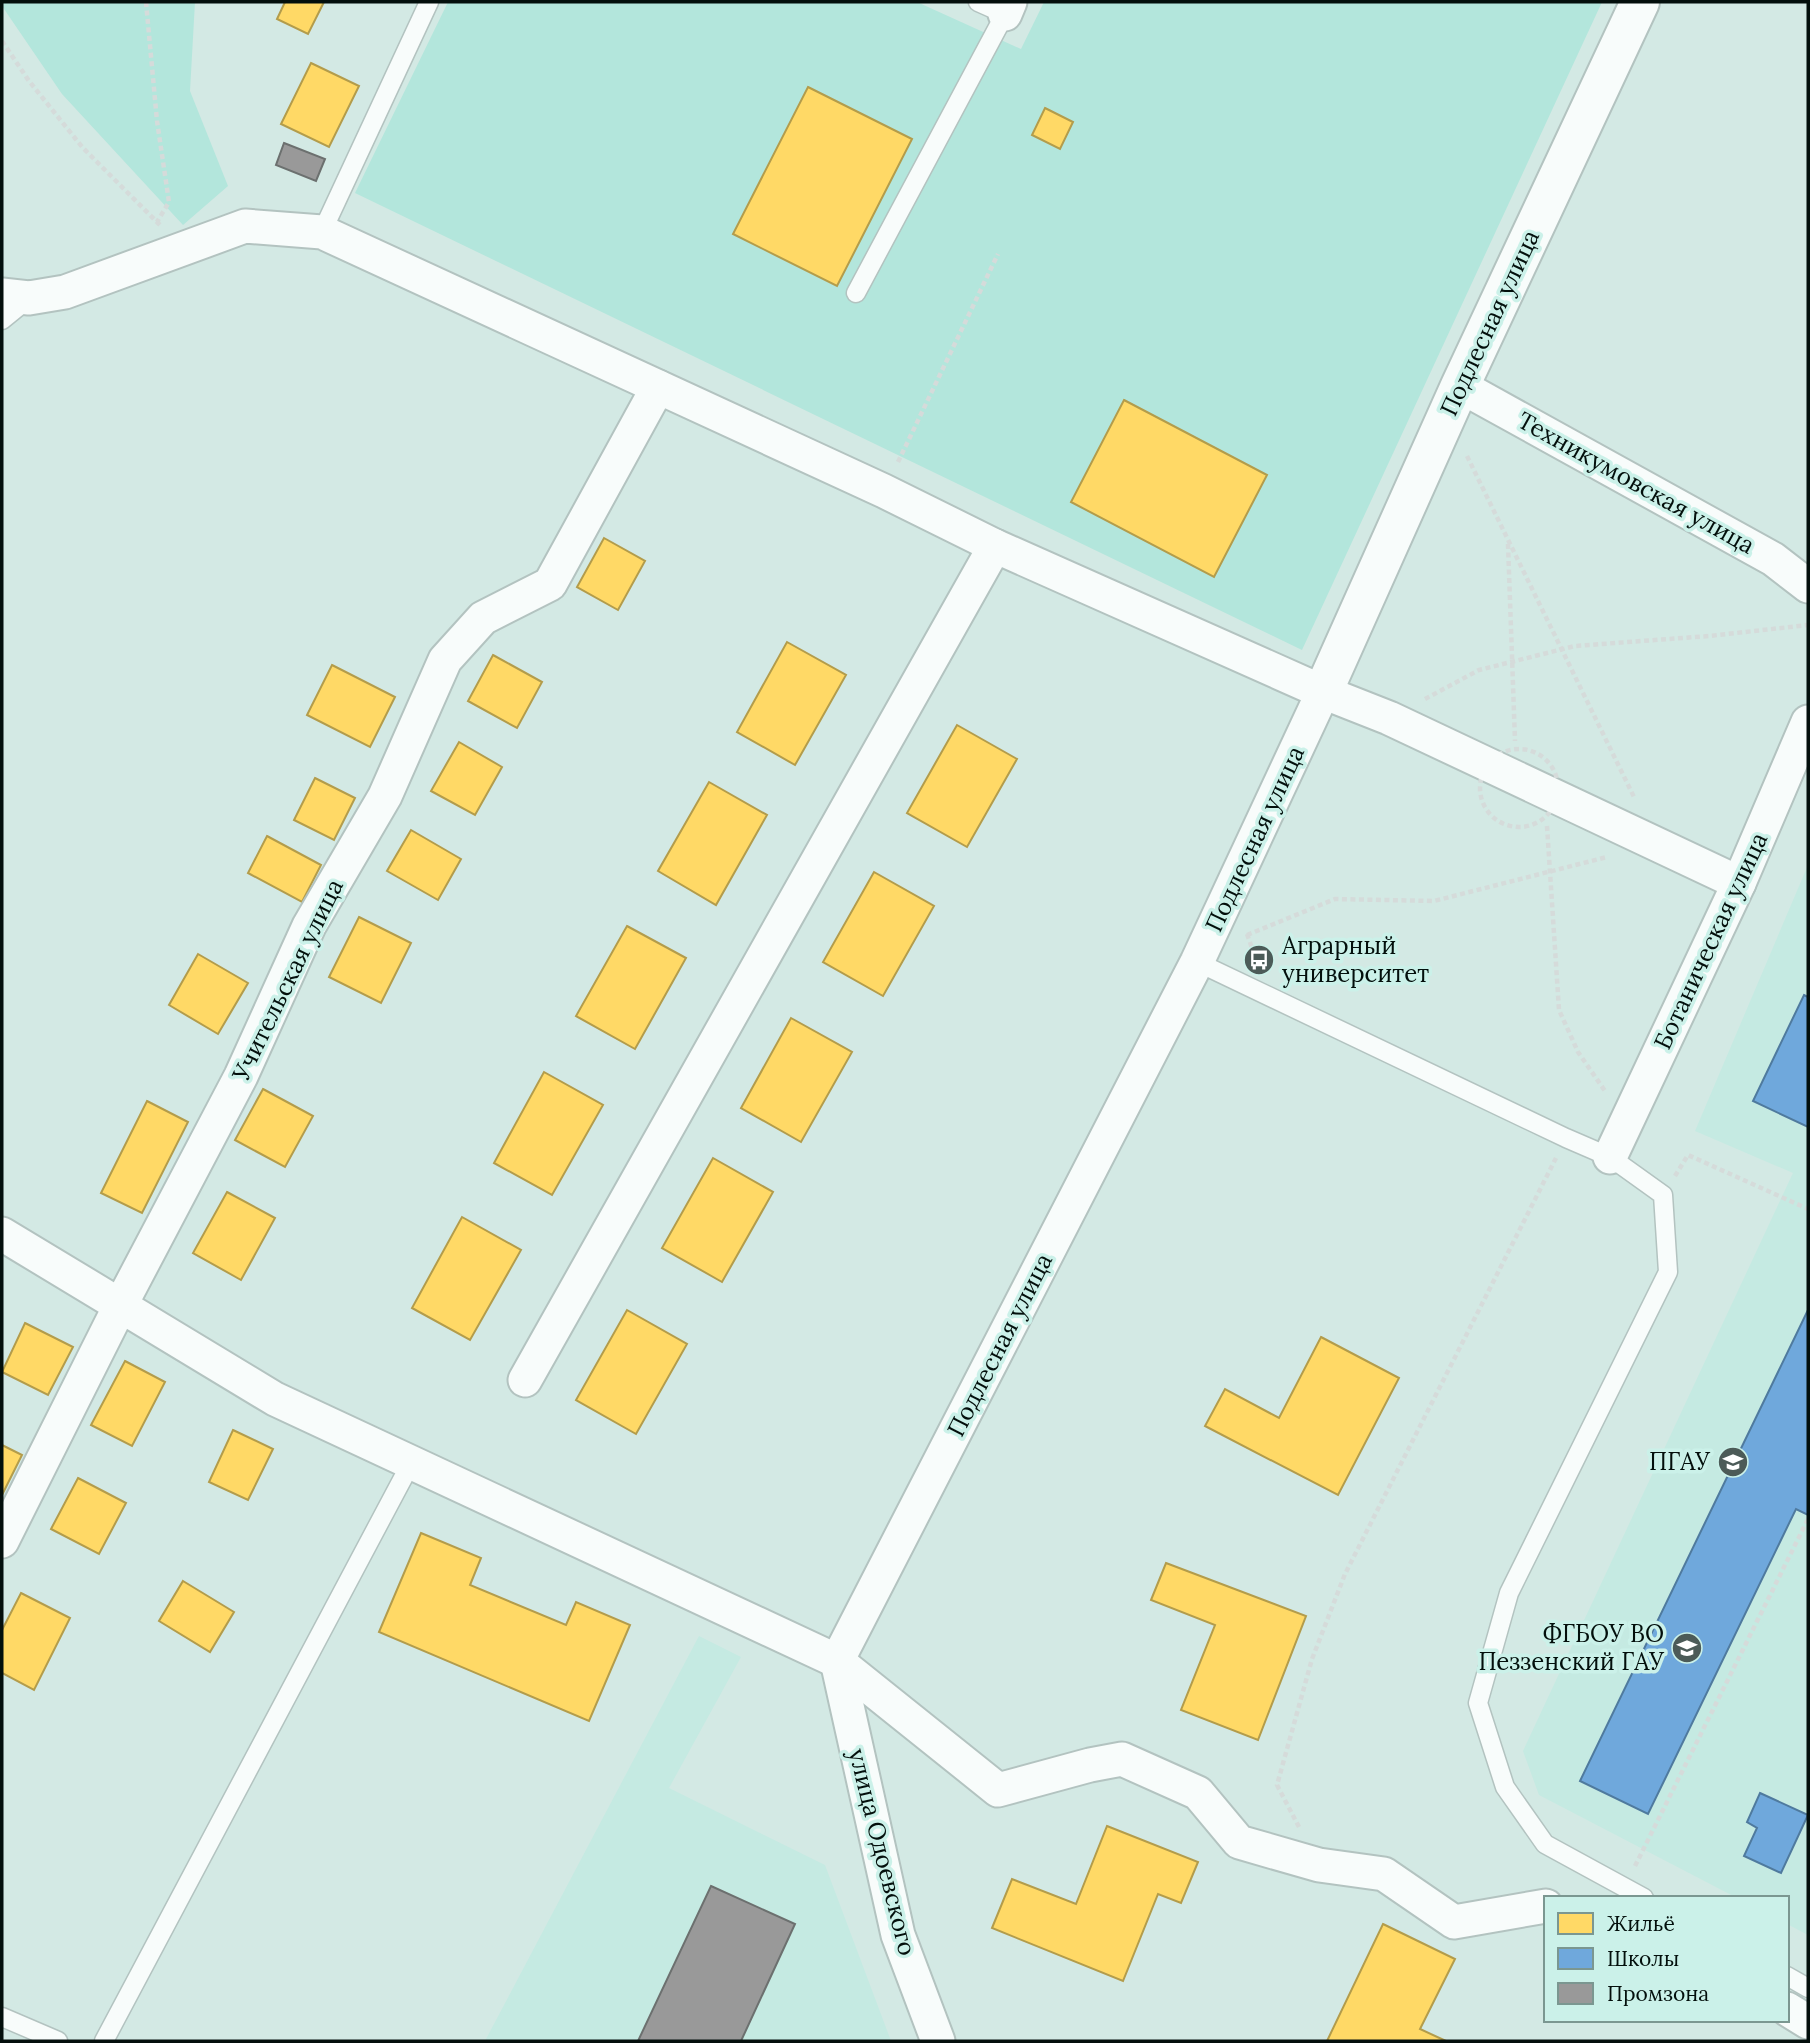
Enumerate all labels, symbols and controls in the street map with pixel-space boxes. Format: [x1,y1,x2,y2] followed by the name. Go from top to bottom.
[1433,225,1546,421] street label: Подлесная улица
[1512,404,1760,561] street label: Техникумовская улица
[1198,741,1311,937] street label: Подлесная улица
[1647,827,1774,1054] street label: Ботаническая улица
[225,874,350,1087] street label: Учительская улица
[1281,930,1429,989] place label: Аграрный университет
[1242,943,1276,977] bus stop icon: Аграрный университет
[940,1248,1059,1442] street label: Подлесная улица
[1716,1445,1750,1479] school or university icon: ПГАУ
[1649,1446,1710,1477] place label: ПГАУ
[1478,1618,1664,1677] place label: ФГБОУ ВО Пеззенский ГАУ
[1670,1631,1704,1665] school or university icon: ФГБОУ ВО Пеззенский ГАУ
[842,1745,923,1959] street label: улица Одоевского
[1544,1896,1789,2022] legend
[1607,1910,1675,1937] text: Жильё
[1607,1945,1679,1972] text: Школы
[1607,1980,1709,2007] text: Промзона

